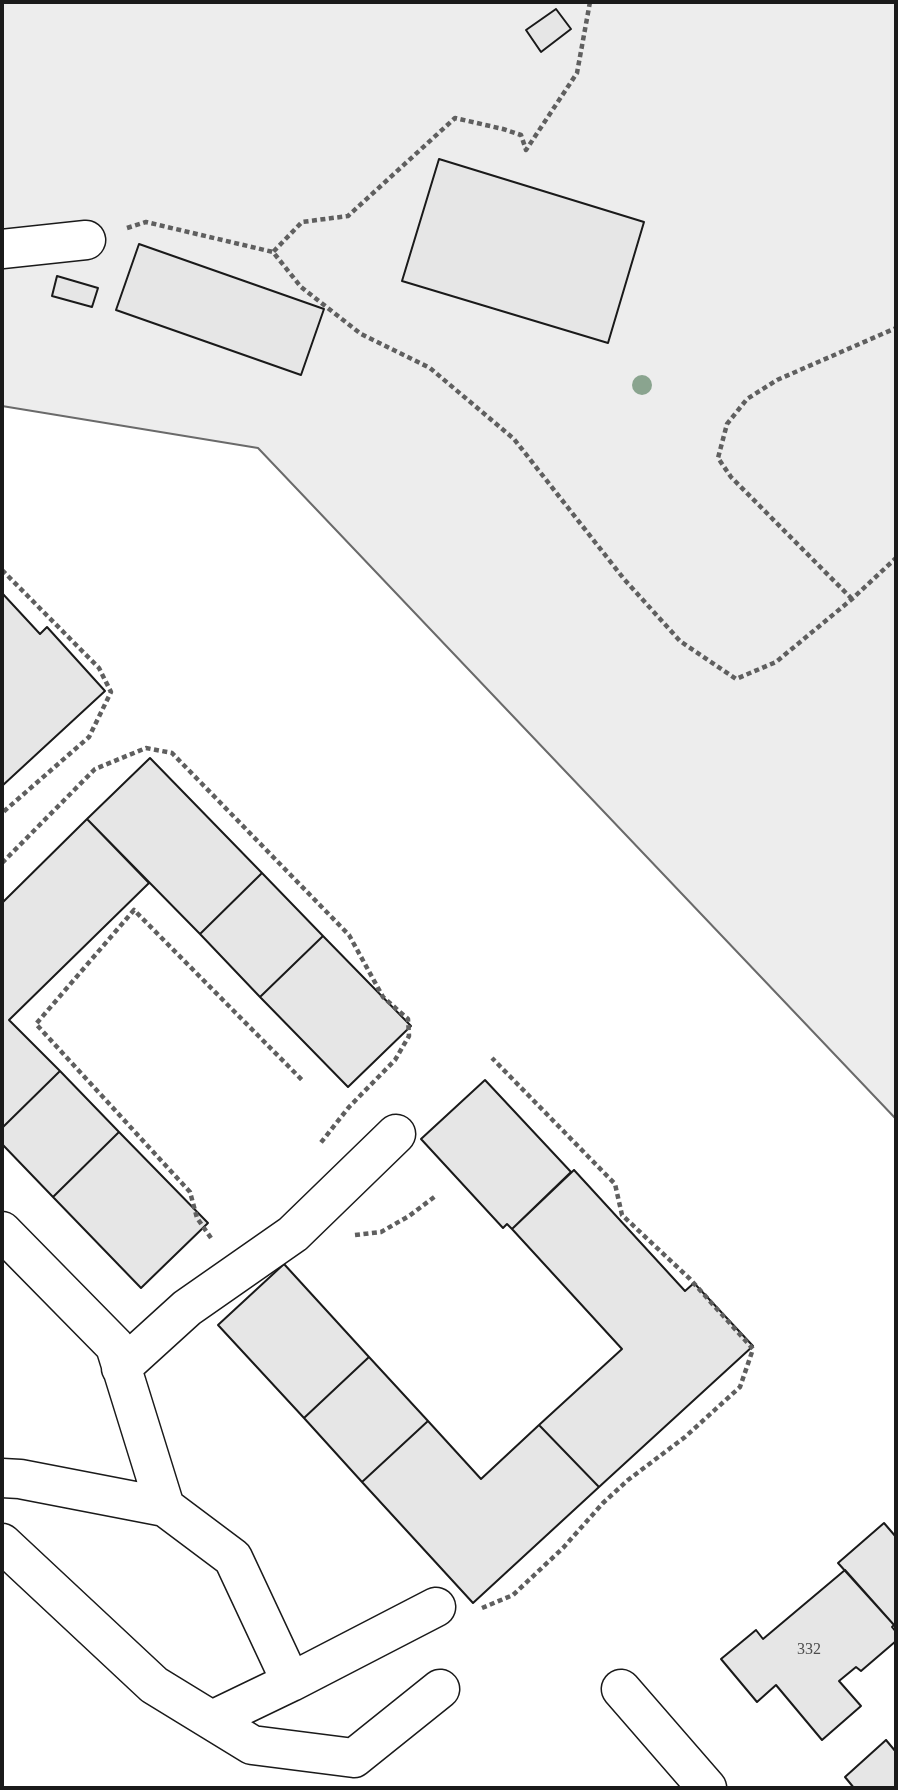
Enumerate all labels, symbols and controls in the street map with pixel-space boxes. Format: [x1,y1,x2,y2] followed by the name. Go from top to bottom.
[797,1640,821,1660] house number: 332

